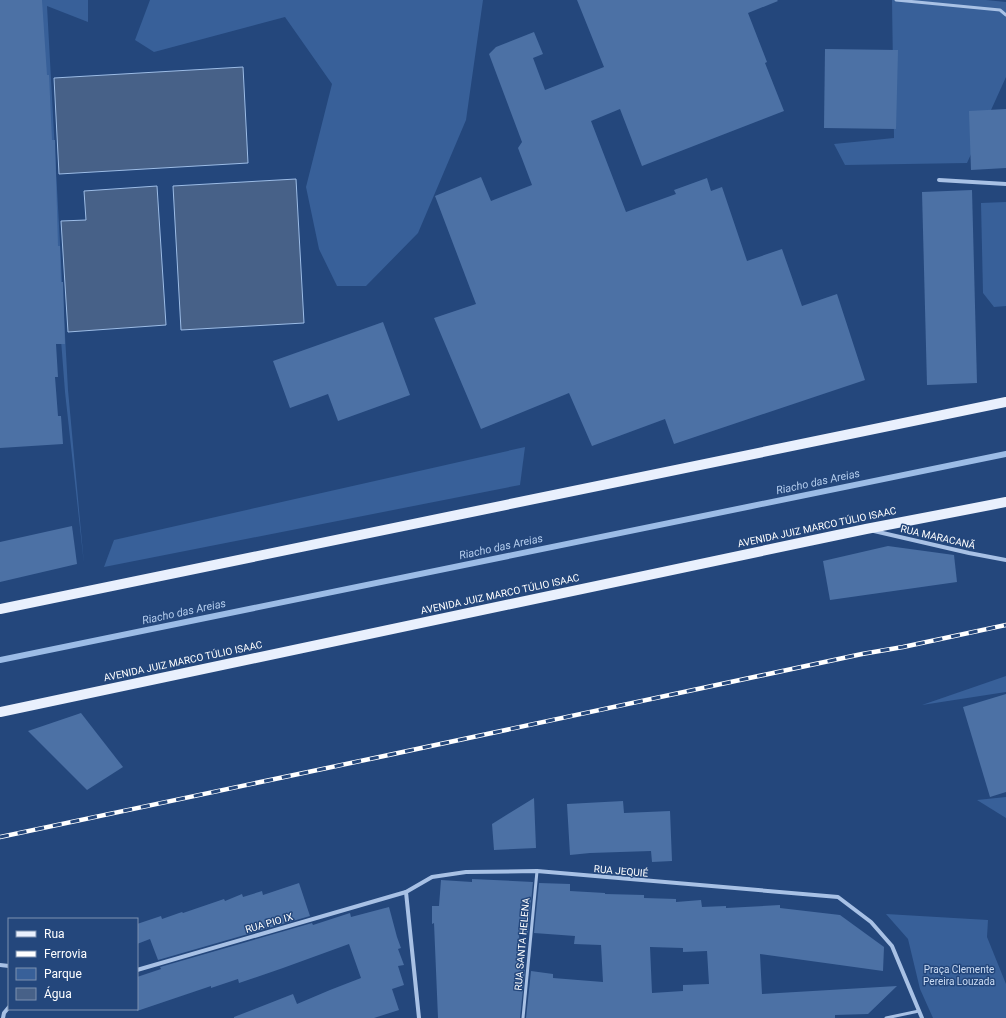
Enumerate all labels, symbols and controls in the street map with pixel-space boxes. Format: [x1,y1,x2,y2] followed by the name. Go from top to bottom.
[775,467,862,497] water label: Riacho das Areias
[736,504,898,549] street label: AVENIDA JUIZ MARCO TÚLIO ISAAC
[900,522,977,551] street label: RUA MARACANÃ
[458,532,545,562] water label: Riacho das Areias
[419,571,581,616] street label: AVENIDA JUIZ MARCO TÚLIO ISAAC
[141,597,228,627] water label: Riacho das Areias
[102,638,264,683] street label: AVENIDA JUIZ MARCO TÚLIO ISAAC
[593,862,649,879] street label: RUA JEQUIÉ
[512,897,532,991] street label: RUA SANTA HELENA
[244,911,294,935] street label: RUA PIO IX
[8,918,138,1010] legend
[44,927,65,941] text: Rua
[44,947,87,961] text: Ferrovia
[923,964,995,987] park label: Praça Clemente Pereira Louzada
[44,967,82,981] text: Parque
[44,986,72,1001] text: Água

